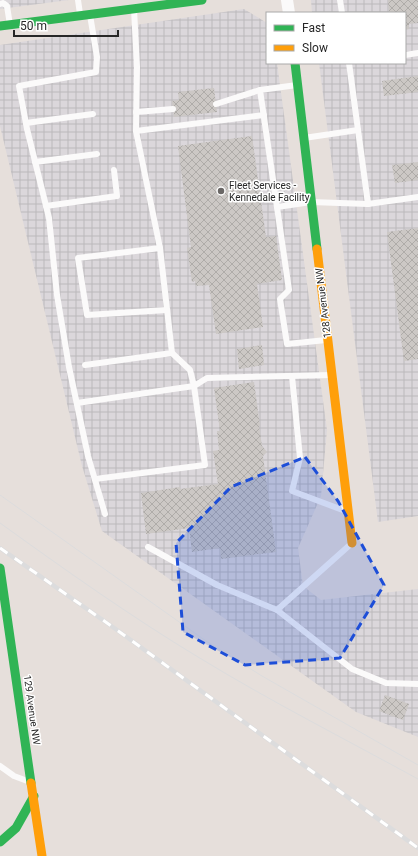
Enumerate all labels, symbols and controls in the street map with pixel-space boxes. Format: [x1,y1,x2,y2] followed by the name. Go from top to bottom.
[14,12,118,38] scale bar
[266,12,406,64] legend
[20,19,47,33] text: 50 m
[302,21,325,35] text: Fast
[302,41,328,55] text: Slow
[229,180,310,203] place label: Fleet Services - Kennedale Facility
[216,186,226,196] marker: Fleet Services - Kennedale Facility
[313,267,333,339] street label: 128 Avenue NW
[22,674,42,746] street label: 129 Avenue NW

